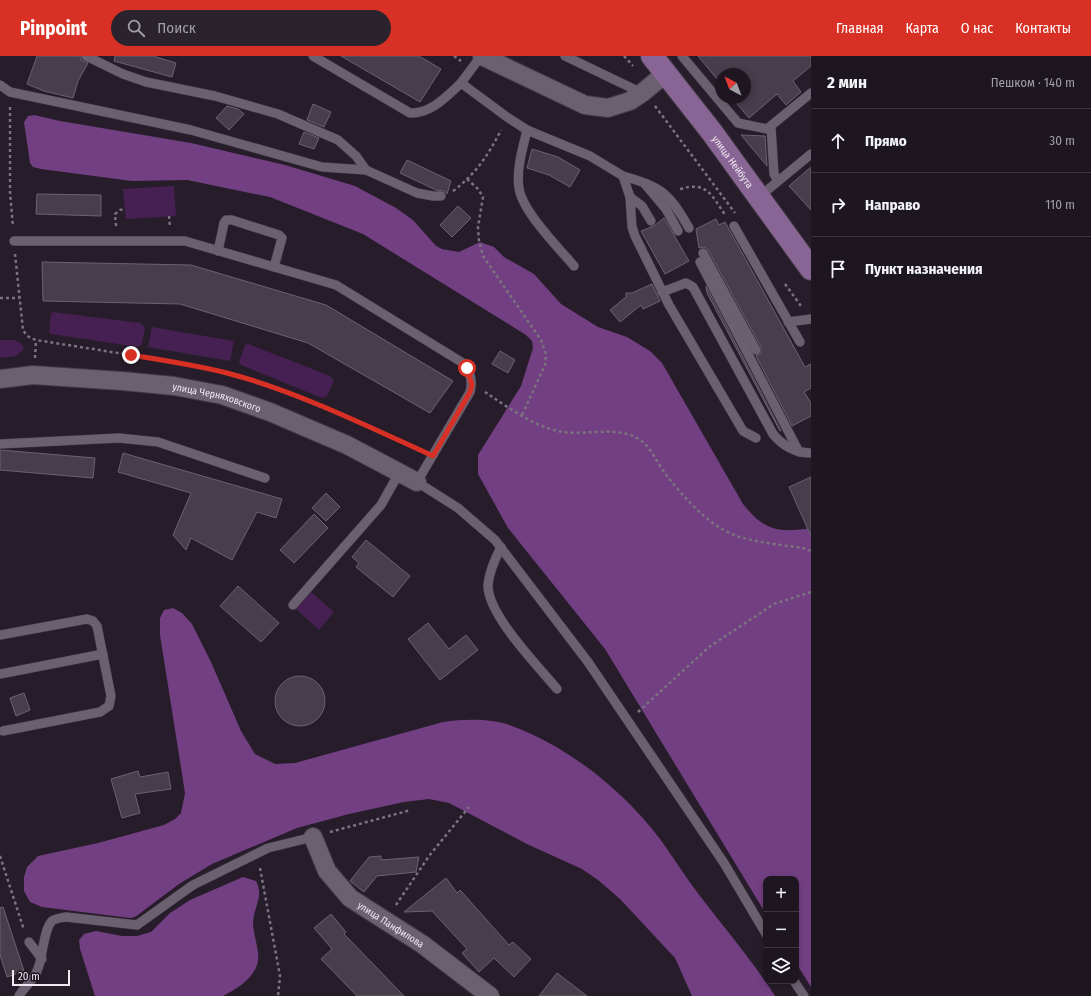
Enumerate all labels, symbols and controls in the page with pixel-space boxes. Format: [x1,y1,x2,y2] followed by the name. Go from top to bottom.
[111,10,391,46] search box
[20,17,87,40] text: Pinpoint
[125,17,147,39] icon: search
[157,19,196,37] text: Поиск
[836,20,883,37] text: Главная
[905,20,939,37] text: Карта
[961,20,993,37] text: О нас
[1015,20,1071,37] text: Контакты
[715,68,751,104] north arrow
[827,72,867,93] text: 2 мин
[991,75,1075,90] text: Пешком · 140 m
[827,130,849,152] icon: ahead
[865,132,907,150] text: Прямо
[709,133,755,191] street label: улица Нейбута
[1049,133,1075,148] text: 30 m
[827,194,849,216] icon: right
[865,196,920,214] text: Направо
[1045,197,1075,212] text: 110 m
[827,258,849,280] icon: arrive
[865,260,983,278] text: Пункт назначения
[122,346,140,364] route end
[458,359,476,377] route start
[171,381,262,415] street label: улица Черняховского
[763,876,799,984] map controls
[763,876,799,912] button: +
[355,899,426,951] street label: улица Панфилова
[763,912,799,948] button: −
[763,948,799,984] button: layers
[12,968,70,987] scale bar
[18,970,40,983] text: 20 m

